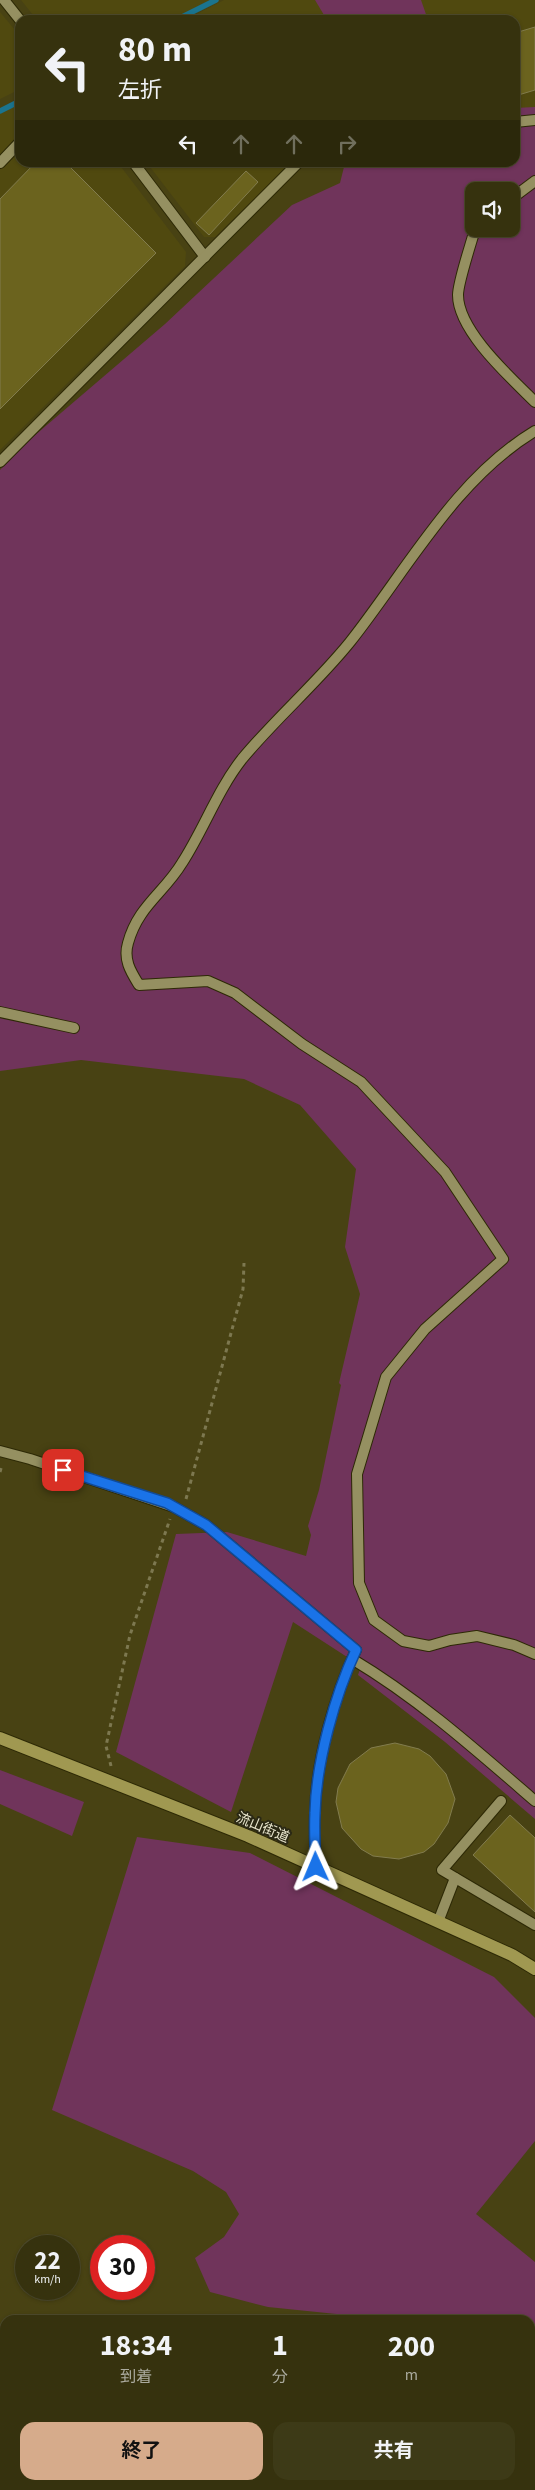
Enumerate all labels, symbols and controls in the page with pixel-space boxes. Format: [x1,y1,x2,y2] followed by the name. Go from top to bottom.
[118,25,192,75] text: 80 m
[35,35,100,100] icon: left
[118,74,162,106] text: 左折
[174,130,202,158] icon: left
[227,130,255,158] icon: ahead
[280,130,308,158] icon: ahead
[333,130,361,158] icon: right
[465,182,520,237] map controls
[465,182,520,237] button: sound
[42,1449,84,1491] pin
[49,1456,77,1484] icon: arrive
[233,1808,292,1848] street label: 流山街道
[289,1840,341,1892] position arrow
[90,2235,155,2300] speed limit sign: 30
[34,2243,61,2279] text: 22
[34,2271,61,2288] text: km/h
[100,2324,172,2367] text: 18:34
[272,2324,288,2367] text: 1
[388,2325,435,2368] text: 200
[405,2364,418,2386] text: m
[120,2366,152,2388] text: 到着
[272,2366,288,2388] text: 分
[20,2422,263,2480] button: 終了
[273,2422,515,2480] button: 共有

